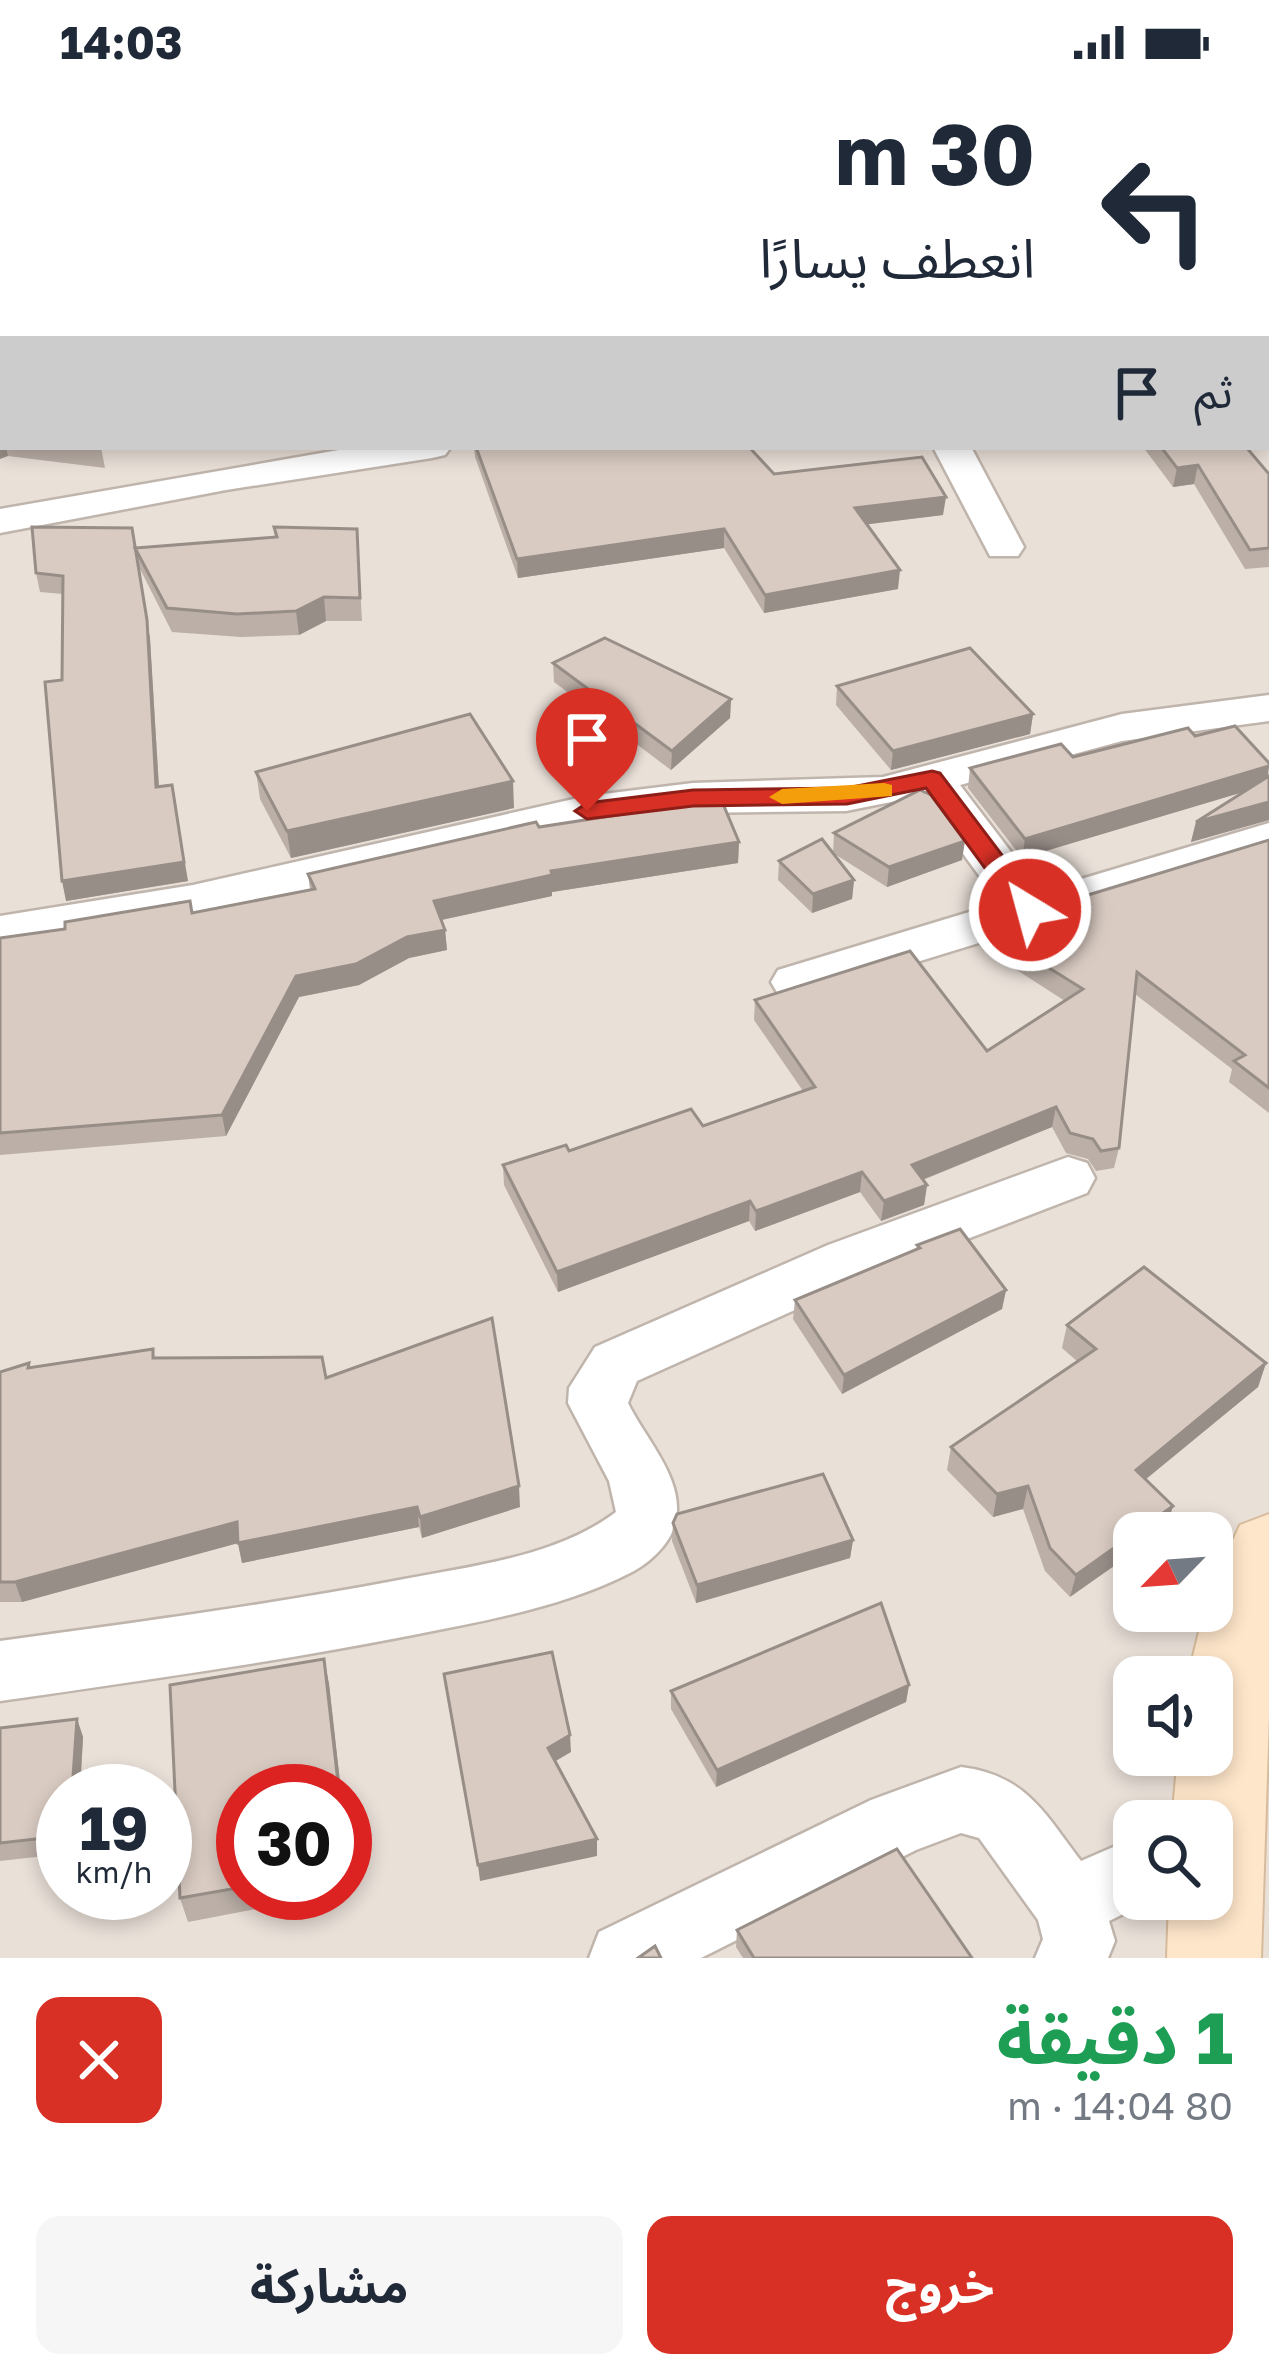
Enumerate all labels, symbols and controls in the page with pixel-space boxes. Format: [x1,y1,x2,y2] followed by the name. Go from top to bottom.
[60,15,182,69] text: 14:03
[835,103,1035,203] text: 30 m
[1077,132,1233,288] icon: left
[759,225,1035,290] text: انعطف يسارًا
[1104,360,1170,426] icon: arrive
[1194,364,1233,418] text: ثم
[536,688,638,811] pin
[554,706,620,772] icon: arrive
[967,847,1093,973] position arrow
[1113,1512,1233,1632] north arrow
[1113,1512,1233,1920] map controls
[1113,1656,1233,1776] button: sound
[216,1764,372,1920] speed limit sign: 30
[79,1791,148,1863] text: 19
[1113,1800,1233,1920] button: search
[76,1854,152,1890] text: km/h
[997,1993,1233,2080] text: 1 دقيقة
[36,1997,162,2123] button: close
[1007,2082,1233,2129] text: 80 m · 14:04
[36,2216,623,2354] button: مشاركة
[647,2216,1233,2354] button: خروج

